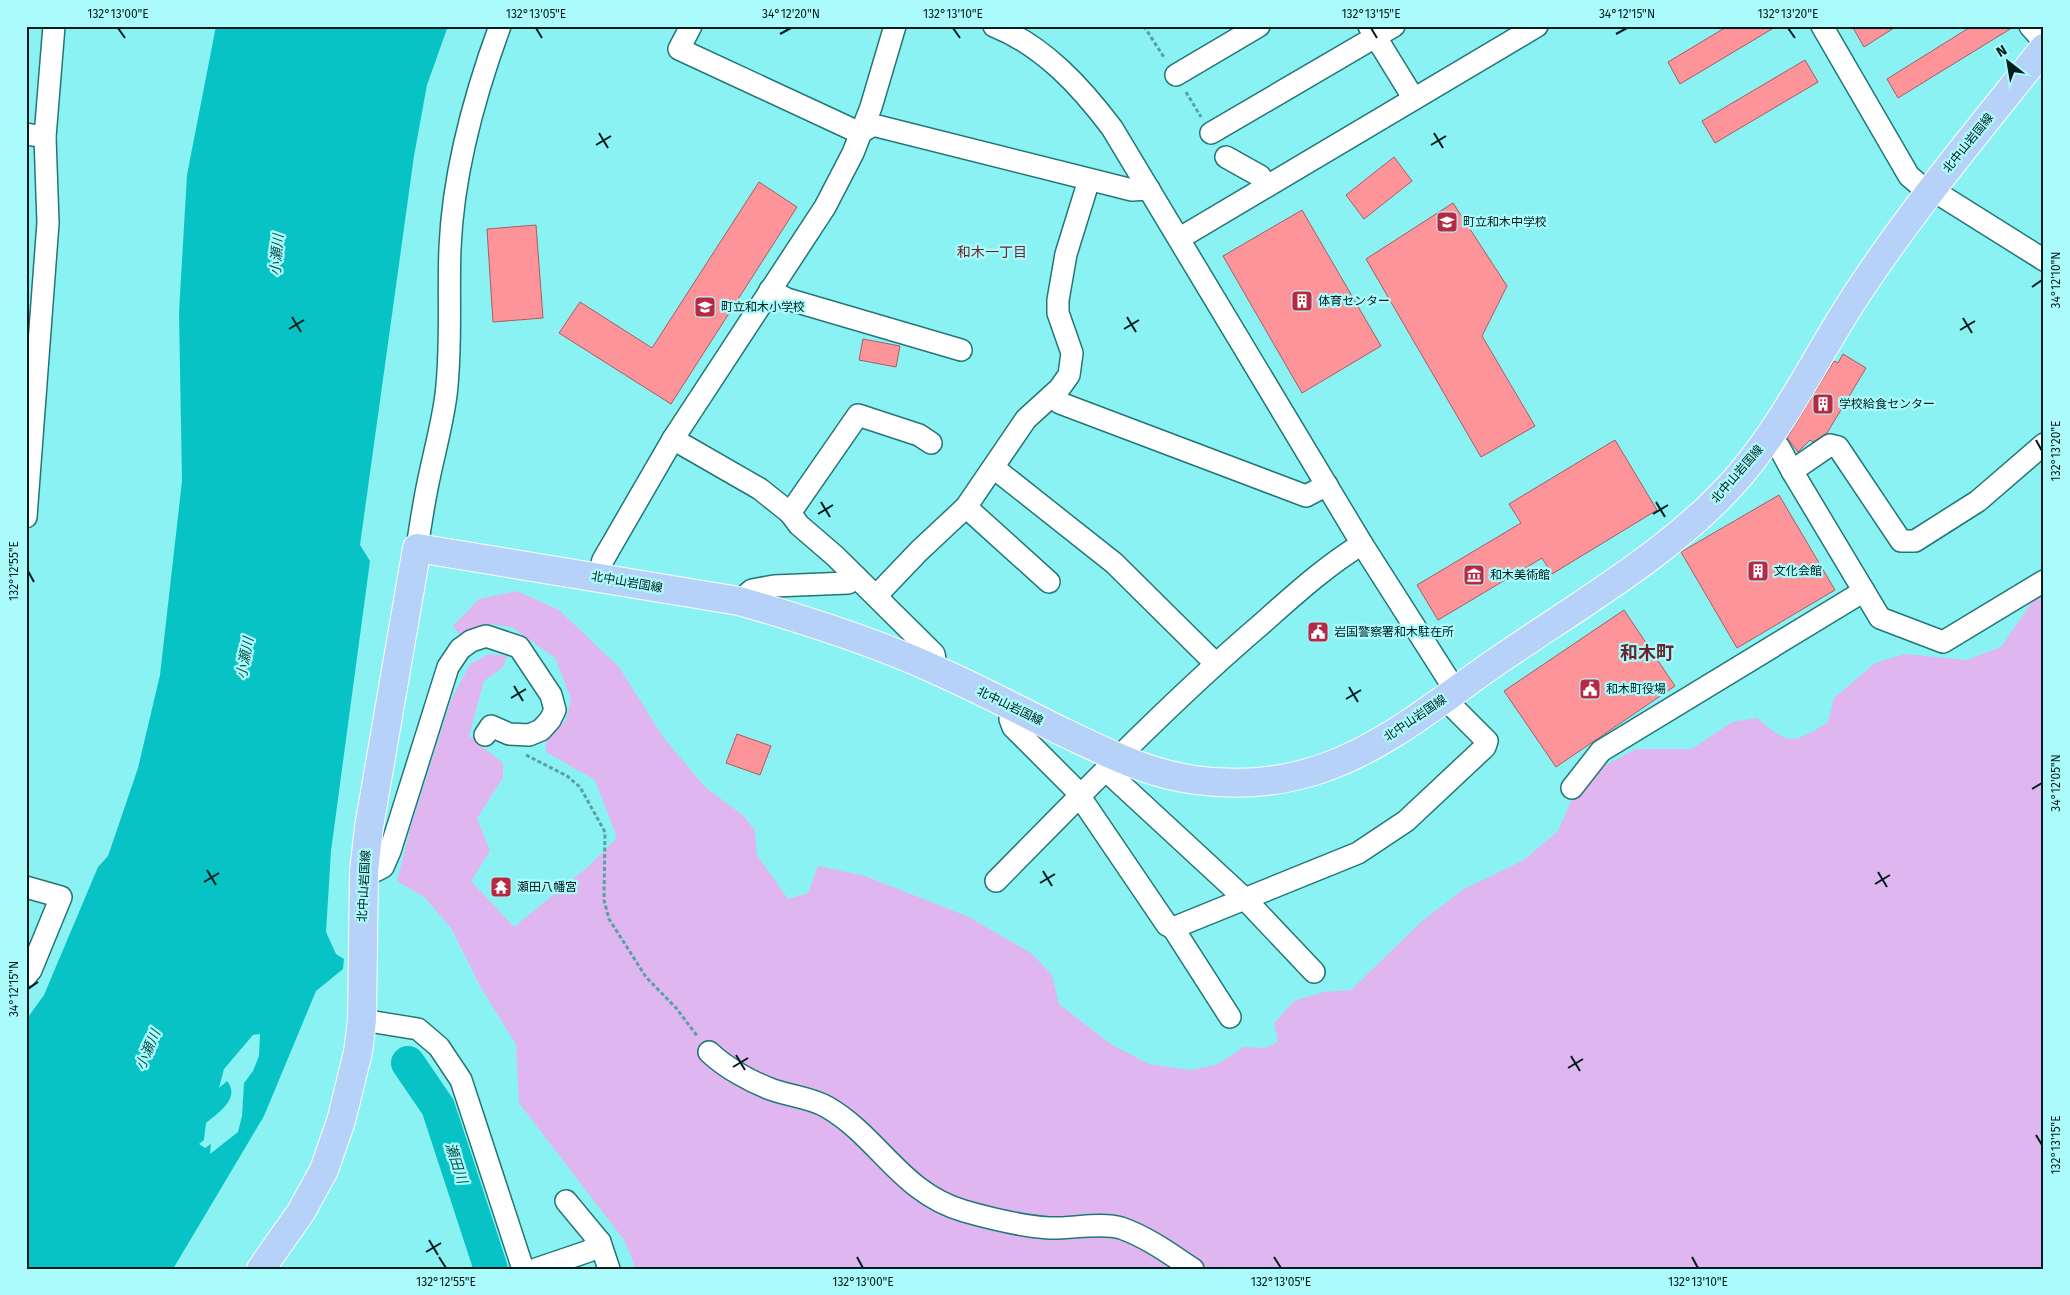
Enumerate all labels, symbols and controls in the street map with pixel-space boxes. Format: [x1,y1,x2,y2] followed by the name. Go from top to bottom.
[87,7,149,21] text: 132°13'00"E
[506,7,566,21] text: 132°13'05"E
[762,7,820,21] text: 34°12'20"N
[923,7,983,21] text: 132°13'10"E
[1341,7,1401,21] text: 132°13'15"E
[1599,7,1655,21] text: 34°12'15"N
[1758,7,1818,21] text: 132°13'20"E
[1982,38,2032,88] north arrow
[1993,42,2010,61] text: N
[1940,111,1996,175] street label: 北中山岩国線
[1435,210,1459,234] school or university icon: 町立和木中学校
[1463,215,1547,229] place label: 町立和木中学校
[267,231,287,277] water label: 小瀬川
[957,244,1027,261] district label: 和木一丁目
[2049,251,2063,309] text: 34°12'10"N
[1290,289,1314,313] building icon: 体育センター
[1318,294,1390,308] place label: 体育センター
[693,295,717,319] school or university icon: 町立和木小学校
[721,300,805,314] place label: 町立和木小学校
[1811,392,1835,416] building icon: 学校給食センター
[1839,397,1935,411] place label: 学校給食センター
[2049,421,2063,481] text: 132°13'20"E
[1708,442,1766,506] street label: 北中山岩国線
[7,541,21,601] text: 132°12'55"E
[1746,559,1770,583] building icon: 文化会館
[1462,563,1486,587] museum icon: 和木美術館
[1774,564,1822,578] place label: 文化会館
[1490,568,1550,582] place label: 和木美術館
[590,569,664,595] street label: 北中山岩国線
[1306,620,1330,644] public building icon: 岩国警察署和木駐在所
[1334,625,1454,639] place label: 岩国警察署和木駐在所
[233,634,257,680] water label: 小瀬川
[1620,642,1674,664] district label: 和木町
[1578,677,1602,701] public building icon: 和木町役場
[1606,682,1666,696] place label: 和木町役場
[975,684,1045,728] street label: 北中山岩国線
[1381,692,1449,744] street label: 北中山岩国線
[2049,754,2063,812] text: 34°12'05"N
[355,850,373,922] street label: 北中山岩国線
[489,875,513,899] temple icon: 瀬田八幡宮
[517,880,577,894] place label: 瀬田八幡宮
[7,961,21,1017] text: 34°12'15"N
[132,1026,165,1073] water label: 小瀬川
[2049,1115,2063,1175] text: 132°13'15"E
[441,1140,471,1188] water label: 瀬田川
[416,1275,476,1289] text: 132°12'55"E
[832,1275,894,1289] text: 132°13'00"E
[1251,1275,1311,1289] text: 132°13'05"E
[1668,1275,1728,1289] text: 132°13'10"E

